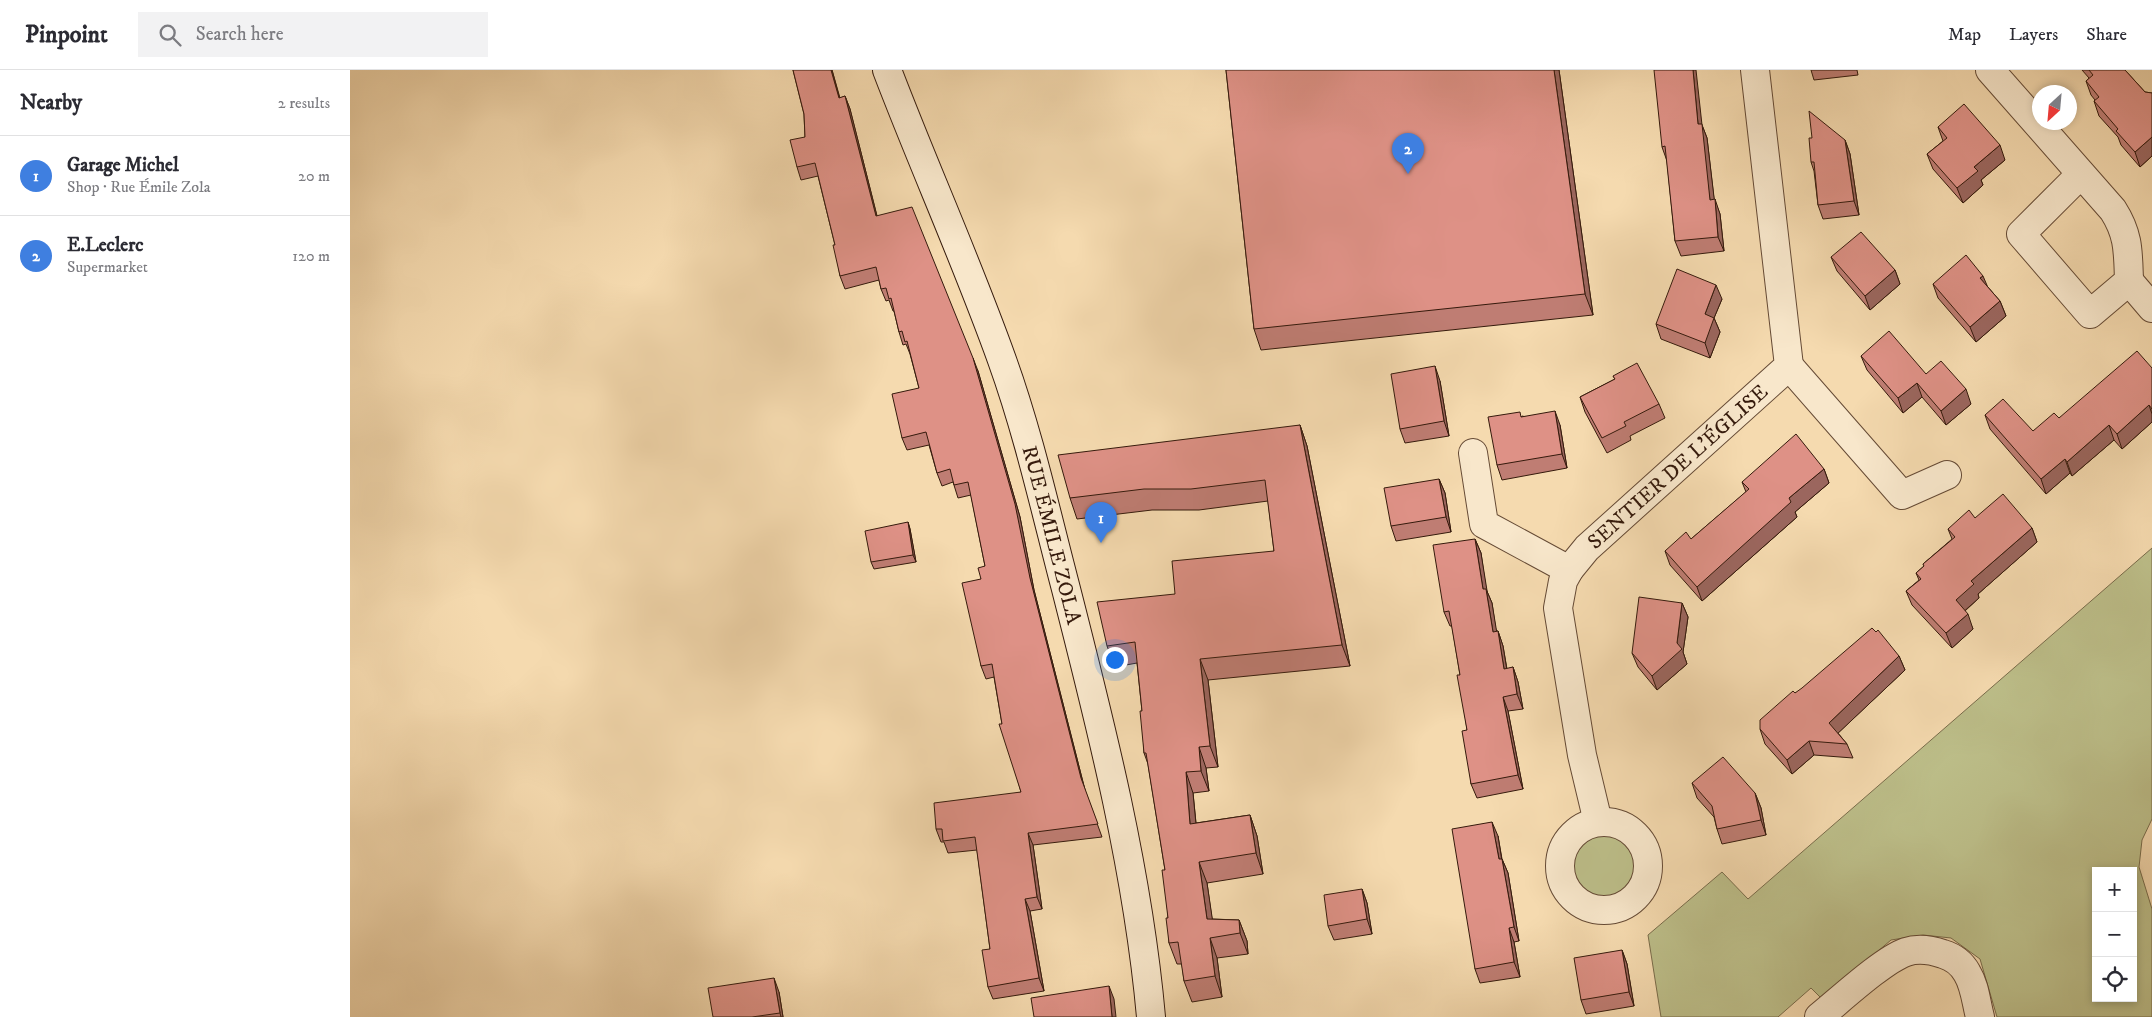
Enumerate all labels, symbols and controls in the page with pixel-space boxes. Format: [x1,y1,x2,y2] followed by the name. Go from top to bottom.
[138,12,488,57] search box
[25,20,108,50] text: Pinpoint
[156,21,184,49] icon: search
[196,23,284,46] text: Search here
[1948,24,1981,46] text: Map
[2009,24,2058,46] text: Layers
[2086,24,2127,46] text: Share
[2032,85,2077,130] north arrow
[20,90,82,116] text: Nearby
[278,93,330,113] text: 2 results
[1392,133,1424,174] pin: 2
[67,154,179,177] text: Garage Michel
[33,166,39,186] text: 1
[298,166,330,186] text: 20 m
[67,177,211,197] text: Shop · Rue Émile Zola
[67,234,143,257] text: E.Leclerc
[32,246,40,266] text: 2
[292,246,330,266] text: 120 m
[67,257,148,277] text: Supermarket
[1582,379,1774,555] street label: SENTIER DE L'ÉGLISE
[1016,443,1087,628] street label: RUE ÉMILE ZOLA
[1085,502,1117,543] pin: 1
[1102,647,1128,673] your location
[2092,867,2137,1002] map controls
[2092,867,2137,912] button: +
[2092,912,2137,957] button: −
[2092,957,2137,1002] button: locate

